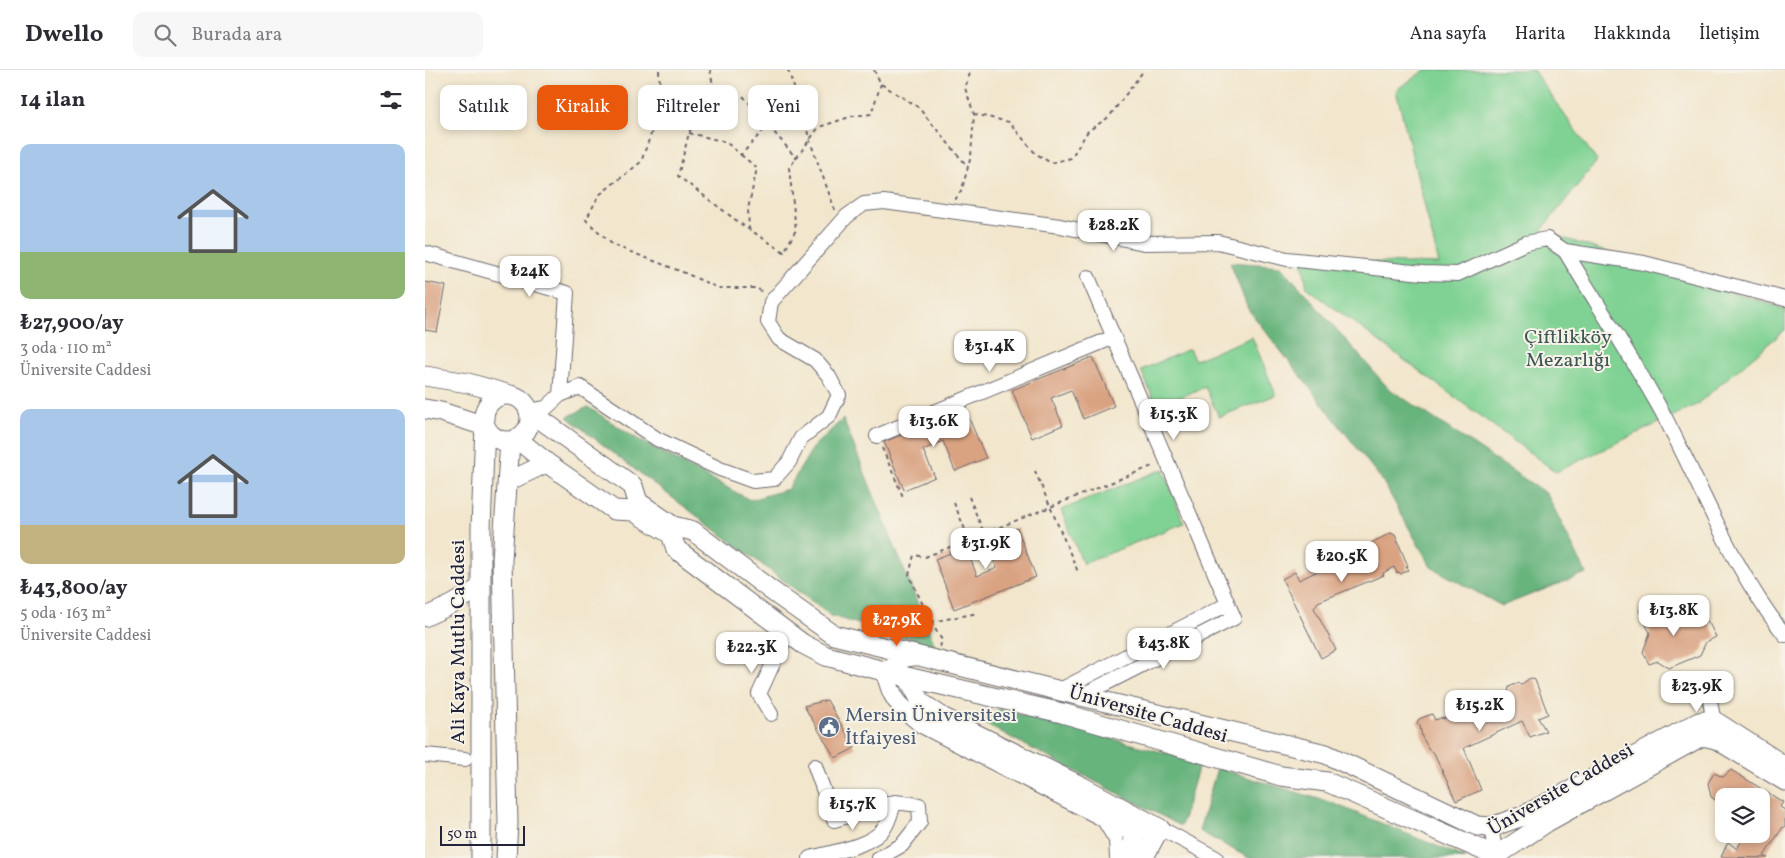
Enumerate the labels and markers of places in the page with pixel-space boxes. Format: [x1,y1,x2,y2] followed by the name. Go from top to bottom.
[1073,210,1155,252] pin: ₺28.2K
[500,256,560,298] pin: ₺24K
[949,330,1031,373] pin: ₺31.4K
[1133,398,1215,441] pin: ₺15.3K
[893,406,975,448] pin: ₺13.6K
[945,528,1027,570] pin: ₺31.9K
[1301,540,1383,583] pin: ₺20.5K
[1633,594,1715,637] pin: ₺13.8K
[856,604,938,647] pin: ₺27.9K
[1123,628,1205,670] pin: ₺43.8K
[711,632,793,674] pin: ₺22.3K
[1656,670,1738,713] pin: ₺23.9K
[1439,690,1521,732] pin: ₺15.2K
[845,702,1017,753] place label: Mersin Üniversitesi İtfaiyesi
[817,715,841,739] public building icon: Mersin Üniversitesi İtfaiyesi
[812,788,894,831] pin: ₺15.7K

